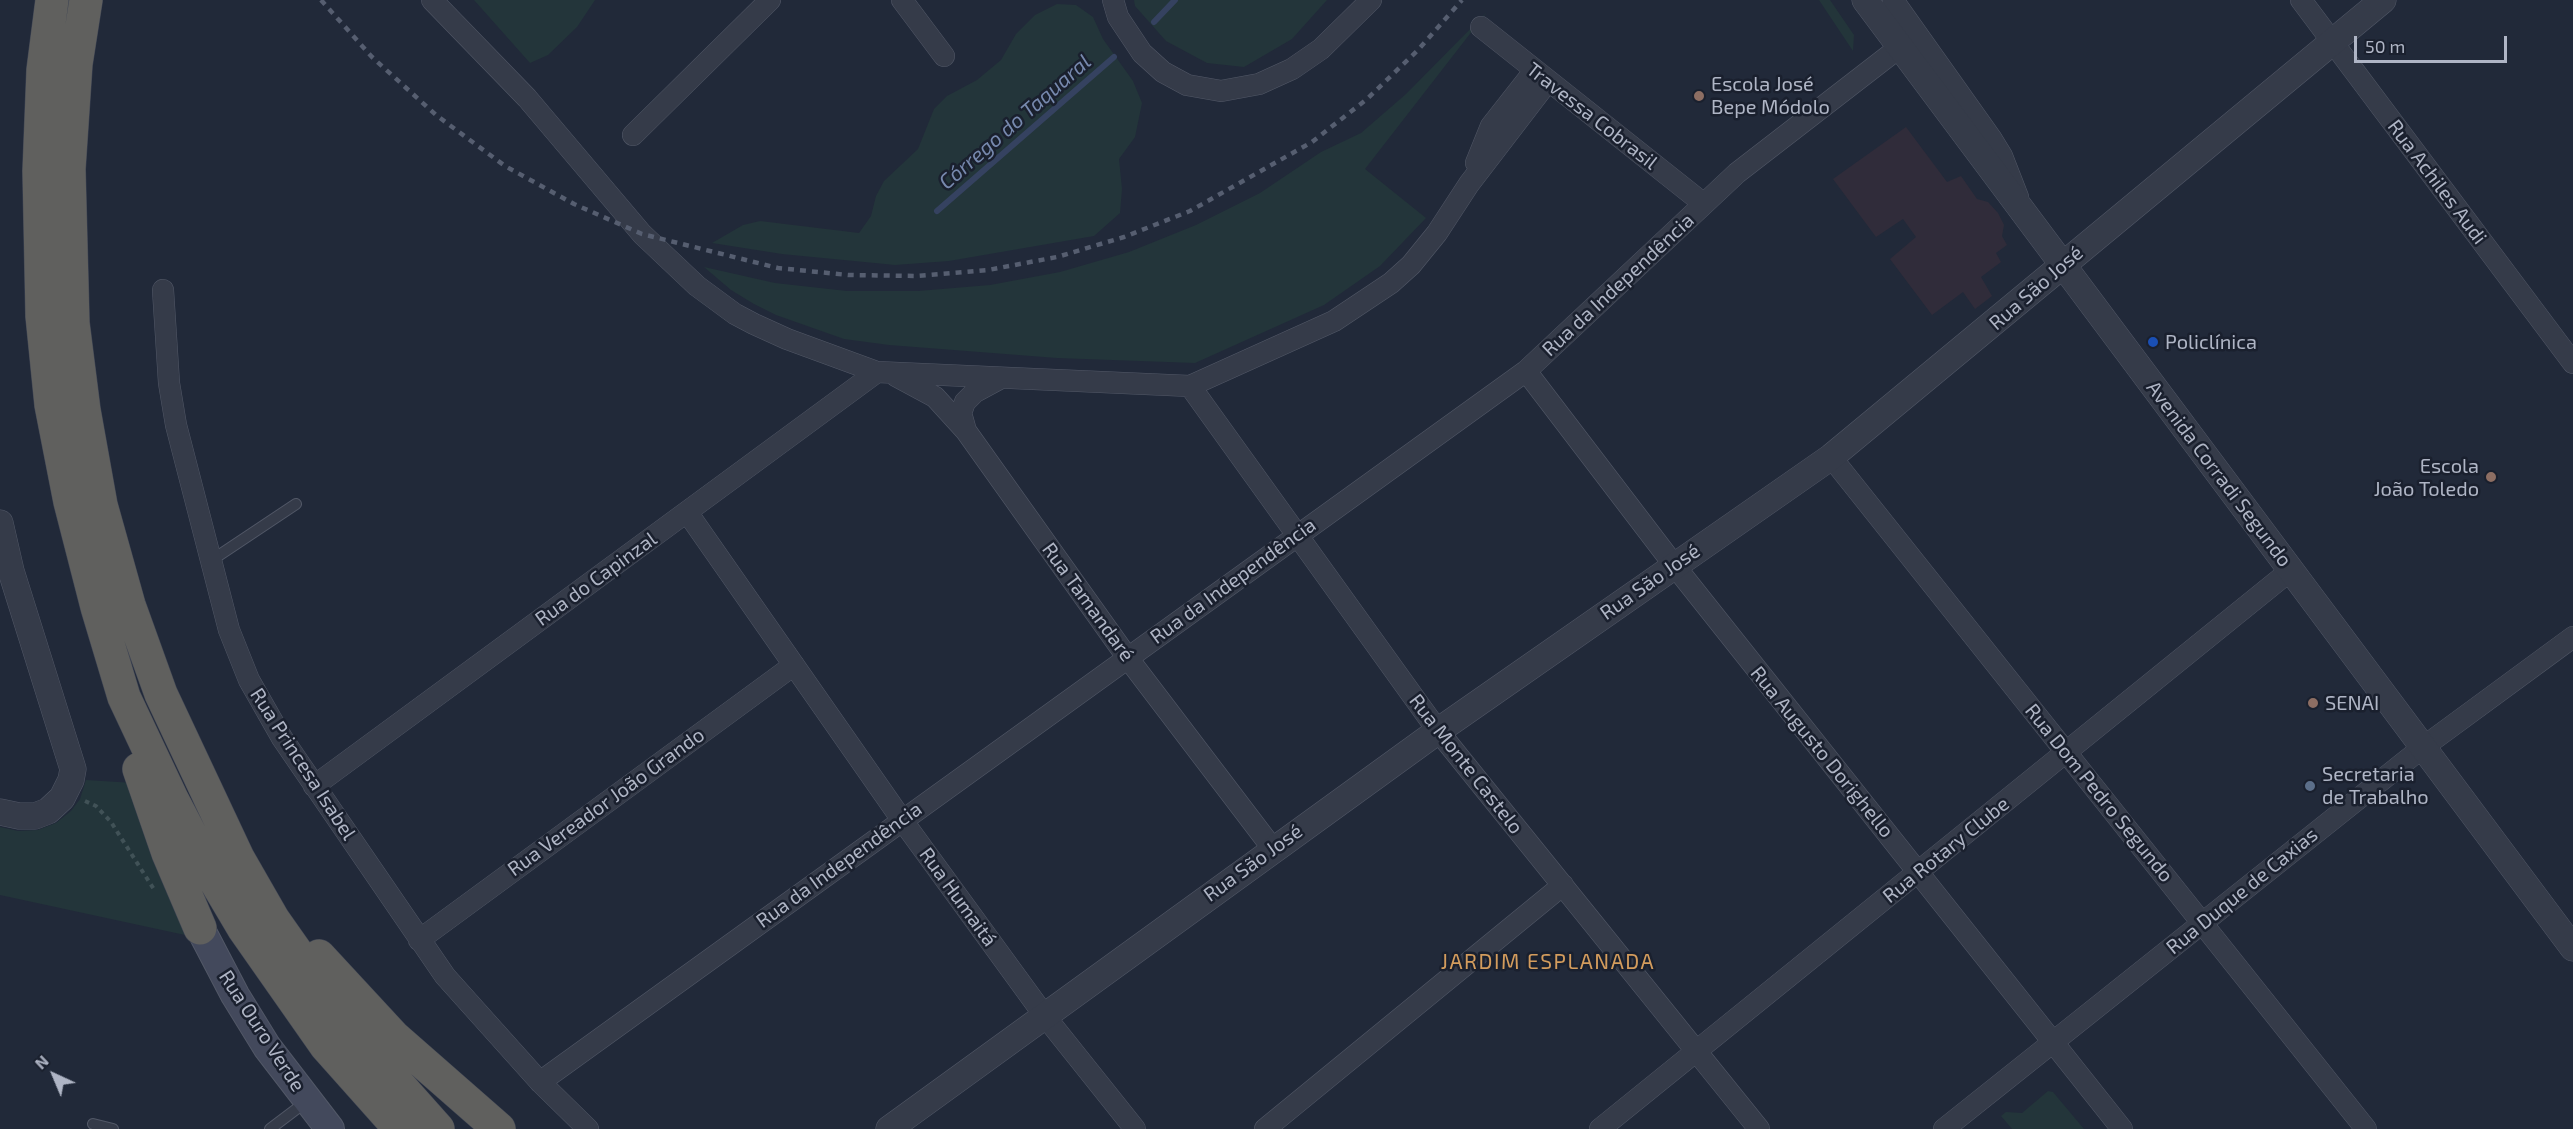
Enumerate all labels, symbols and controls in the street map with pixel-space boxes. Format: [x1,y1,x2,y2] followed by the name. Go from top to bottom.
[2357,24,2510,62] scale bar
[2365,35,2405,57] text: 50 m
[934,49,1096,195] water label: Córrego do Taquaral
[1522,57,1662,175] street label: Travessa Cobrasil
[1711,72,1830,119] place label: Escola José Bepe Módolo
[1692,89,1706,103] marker: Escola José Bepe Módolo
[2382,115,2492,249] street label: Rua Achiles Audi
[1537,208,1699,362] street label: Rua da Independência
[1984,241,2088,335] street label: Rua São José
[2165,330,2257,354] place label: Policlínica
[2146,335,2160,349] marker: Policlínica
[2141,376,2297,572] street label: Avenida Corradi Segundo
[2374,454,2479,501] place label: Escola João Toledo
[2484,470,2498,484] marker: Escola João Toledo
[1146,513,1320,649] street label: Rua da Independência
[531,527,661,631] street label: Rua do Capinzal
[1037,538,1139,666] street label: Rua Tamandaré
[1595,539,1705,625] street label: Rua São José
[1745,661,1899,843] street label: Rua Augusto Dorighello
[245,684,361,844] street label: Rua Princesa Isabel
[1404,689,1528,839] street label: Rua Monte Castelo
[2325,691,2379,715] place label: SENAI
[2306,696,2320,710] marker: SENAI
[2020,699,2178,887] street label: Rua Dom Pedro Segundo
[503,723,709,881] street label: Rua Vereador João Grando
[2322,762,2429,809] place label: Secretaria de Trabalho
[2303,779,2317,793] marker: Secretaria de Trabalho
[1878,792,2014,908] street label: Rua Rotary Clube
[752,797,926,933] street label: Rua da Independência
[1199,819,1307,907] street label: Rua São José
[2162,823,2322,959] street label: Rua Duque de Caxias
[914,843,1002,951] street label: Rua Humaitá
[1441,949,1655,975] district label: JARDIM ESPLANADA
[214,966,310,1096] street label: Rua Ouro Verde
[24,1045,84,1105] north arrow
[30,1051,52,1073] text: N

